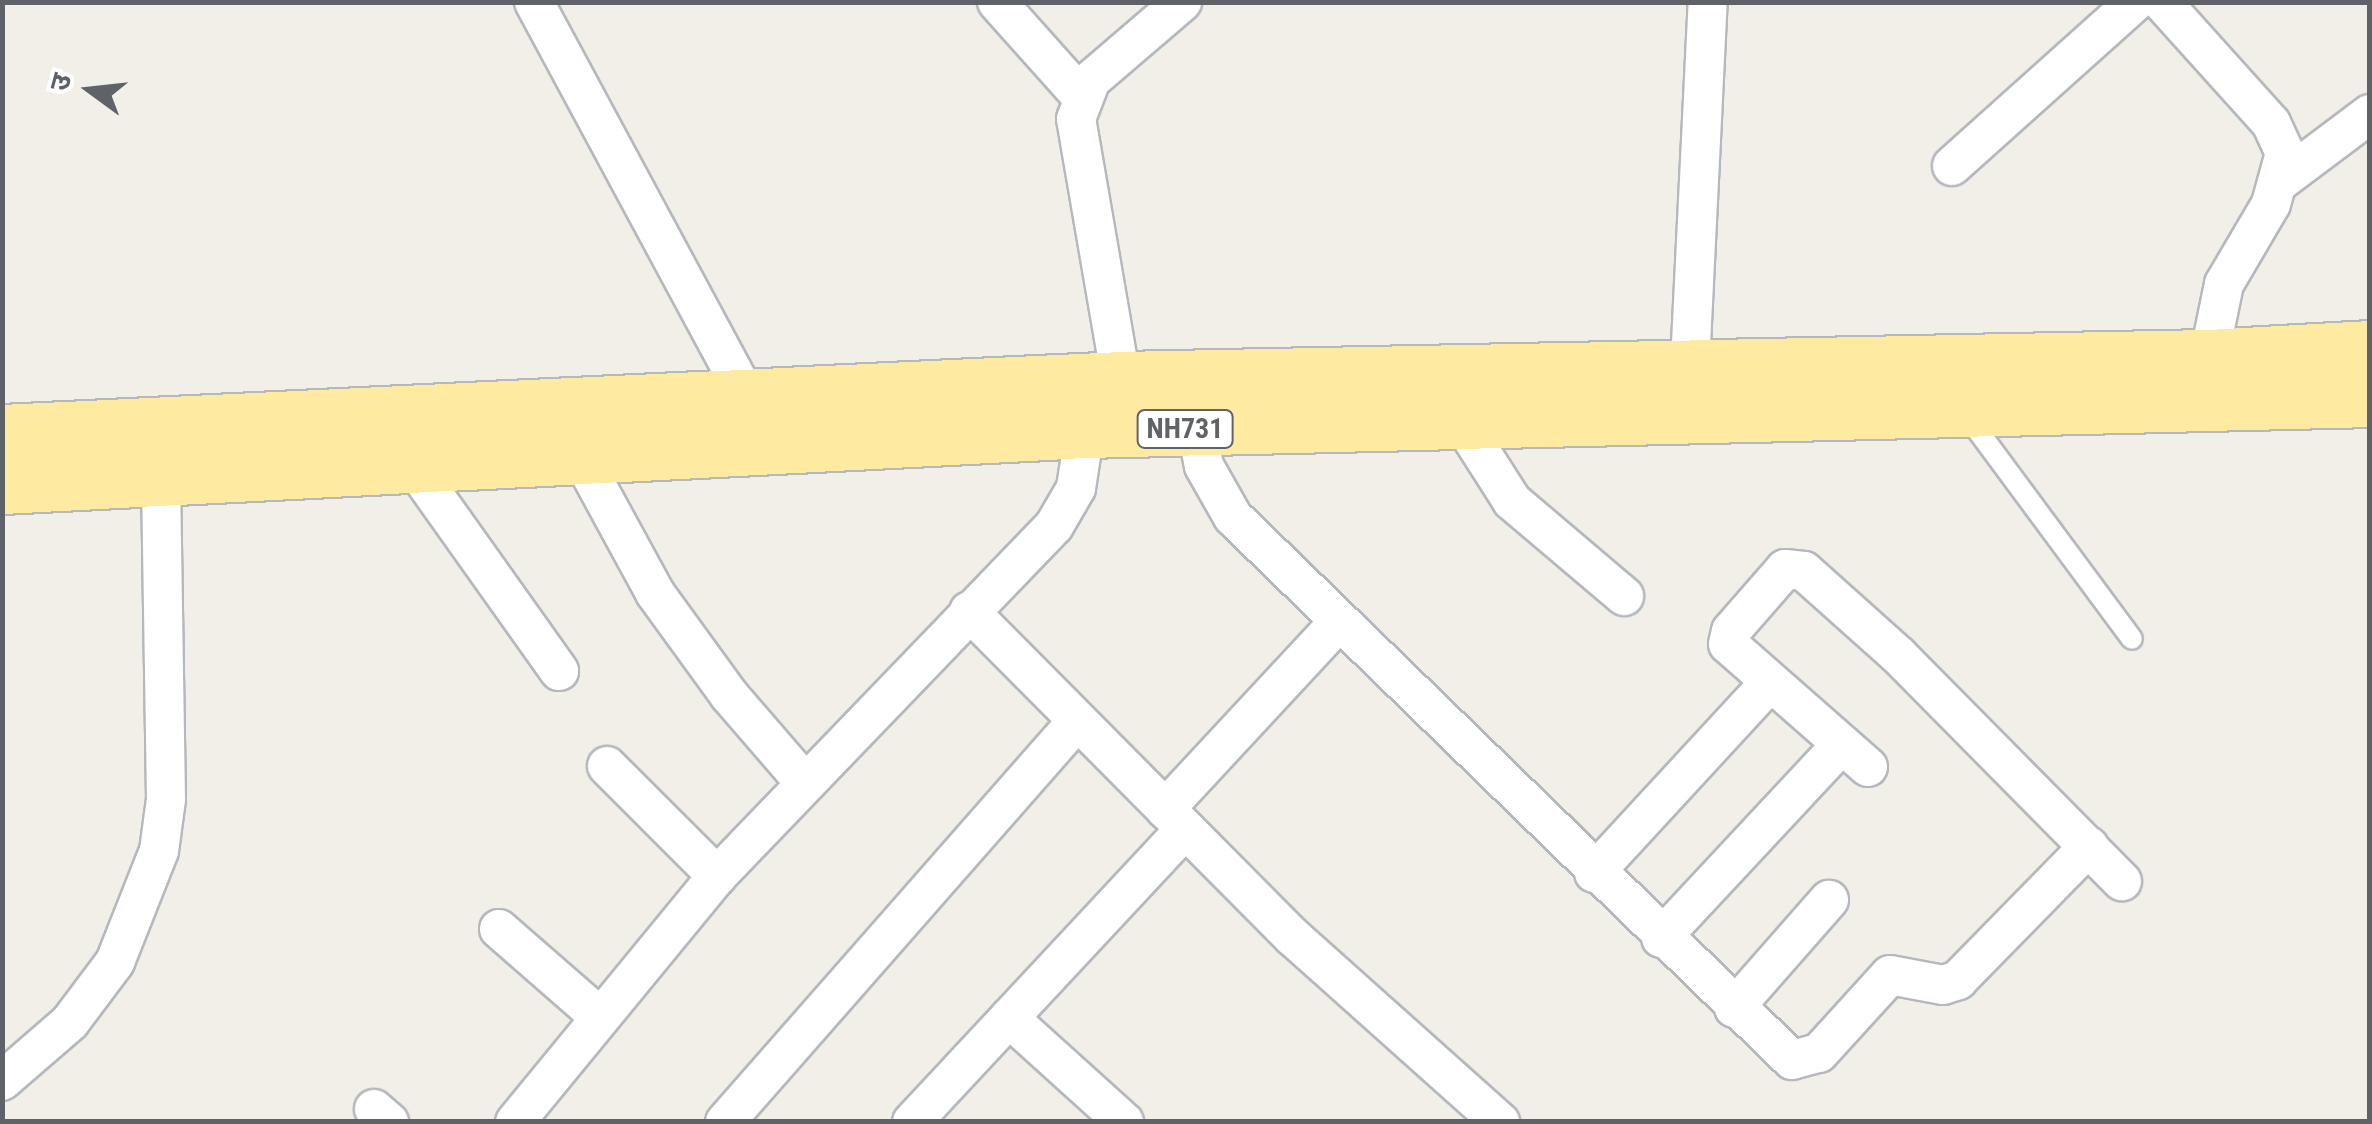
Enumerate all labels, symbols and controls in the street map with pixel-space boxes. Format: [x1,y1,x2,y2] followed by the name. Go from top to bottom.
[40,40,140,140] north arrow
[42,70,79,94] text: उ
[1135,406,1235,452] road number: NH731

